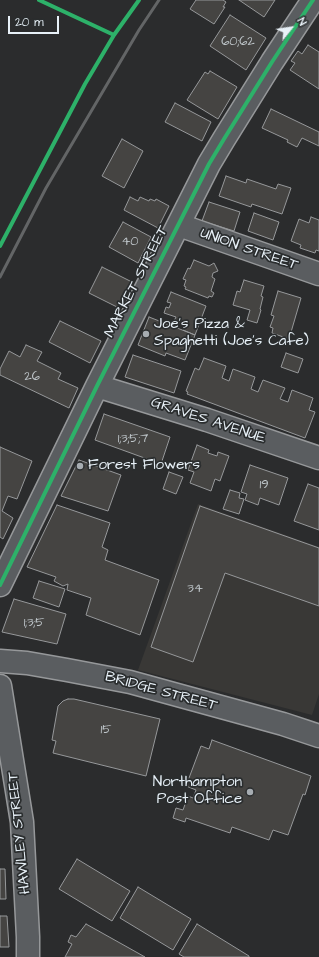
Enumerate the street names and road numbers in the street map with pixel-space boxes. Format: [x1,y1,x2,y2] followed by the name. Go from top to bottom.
[101,223,173,341] street label: MARKET STREET
[198,225,300,275] street label: UNION STREET
[149,394,267,448] street label: GRAVES AVENUE
[103,668,219,716] street label: BRIDGE STREET
[5,771,35,895] street label: HAWLEY STREET

